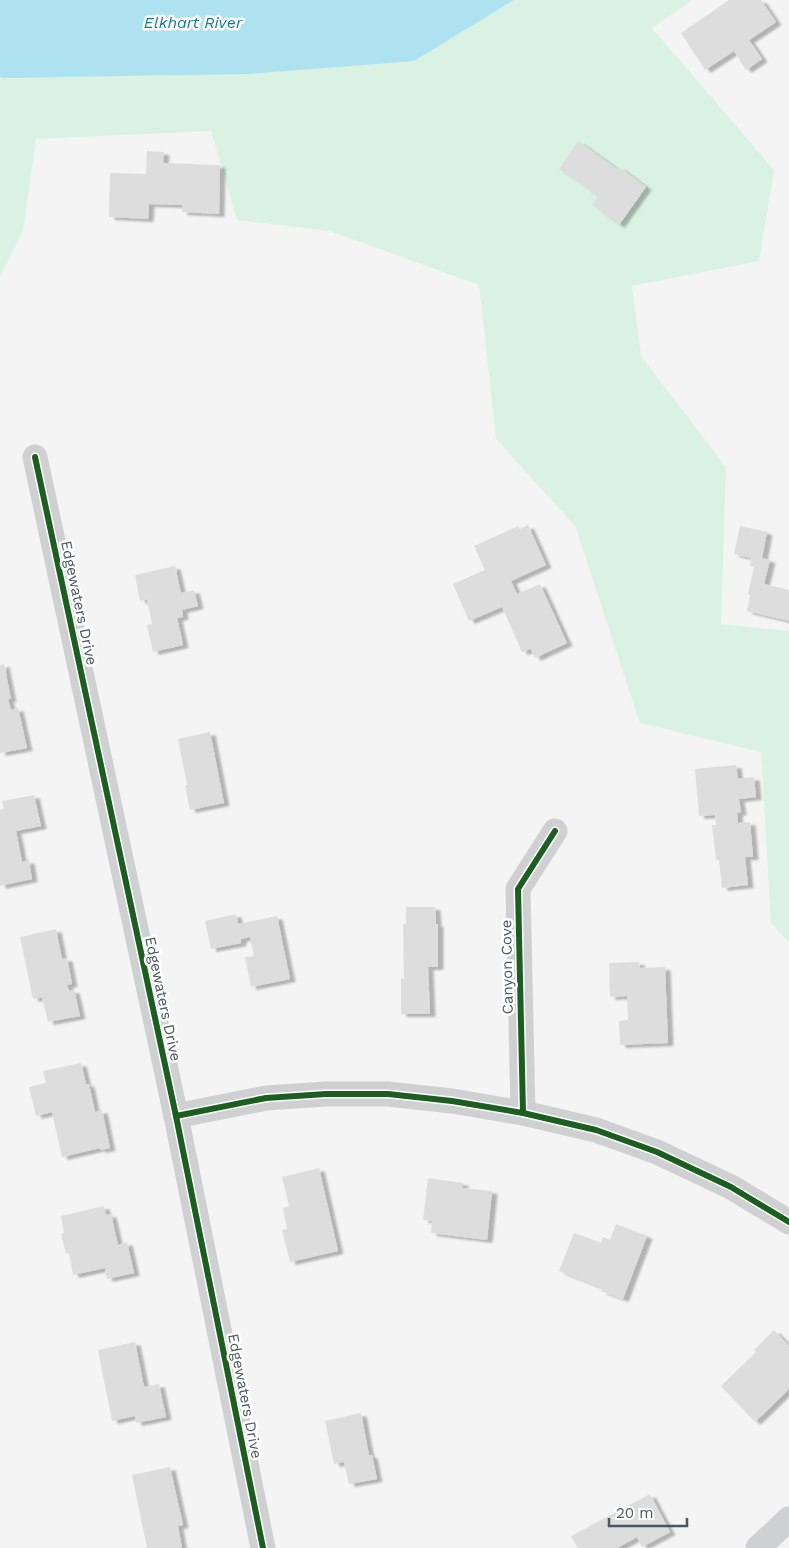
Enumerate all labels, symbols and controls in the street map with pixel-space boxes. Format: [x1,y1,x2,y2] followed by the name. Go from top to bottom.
[144,13,243,32] water label: Elkhart River
[57,539,101,667] street label: Edgewaters Drive
[497,919,517,1015] street label: Canyon Cove
[141,935,185,1063] street label: Edgewaters Drive
[224,1332,266,1460] street label: Edgewaters Drive
[609,1496,686,1528] scale bar
[616,1504,654,1522] text: 20 m

